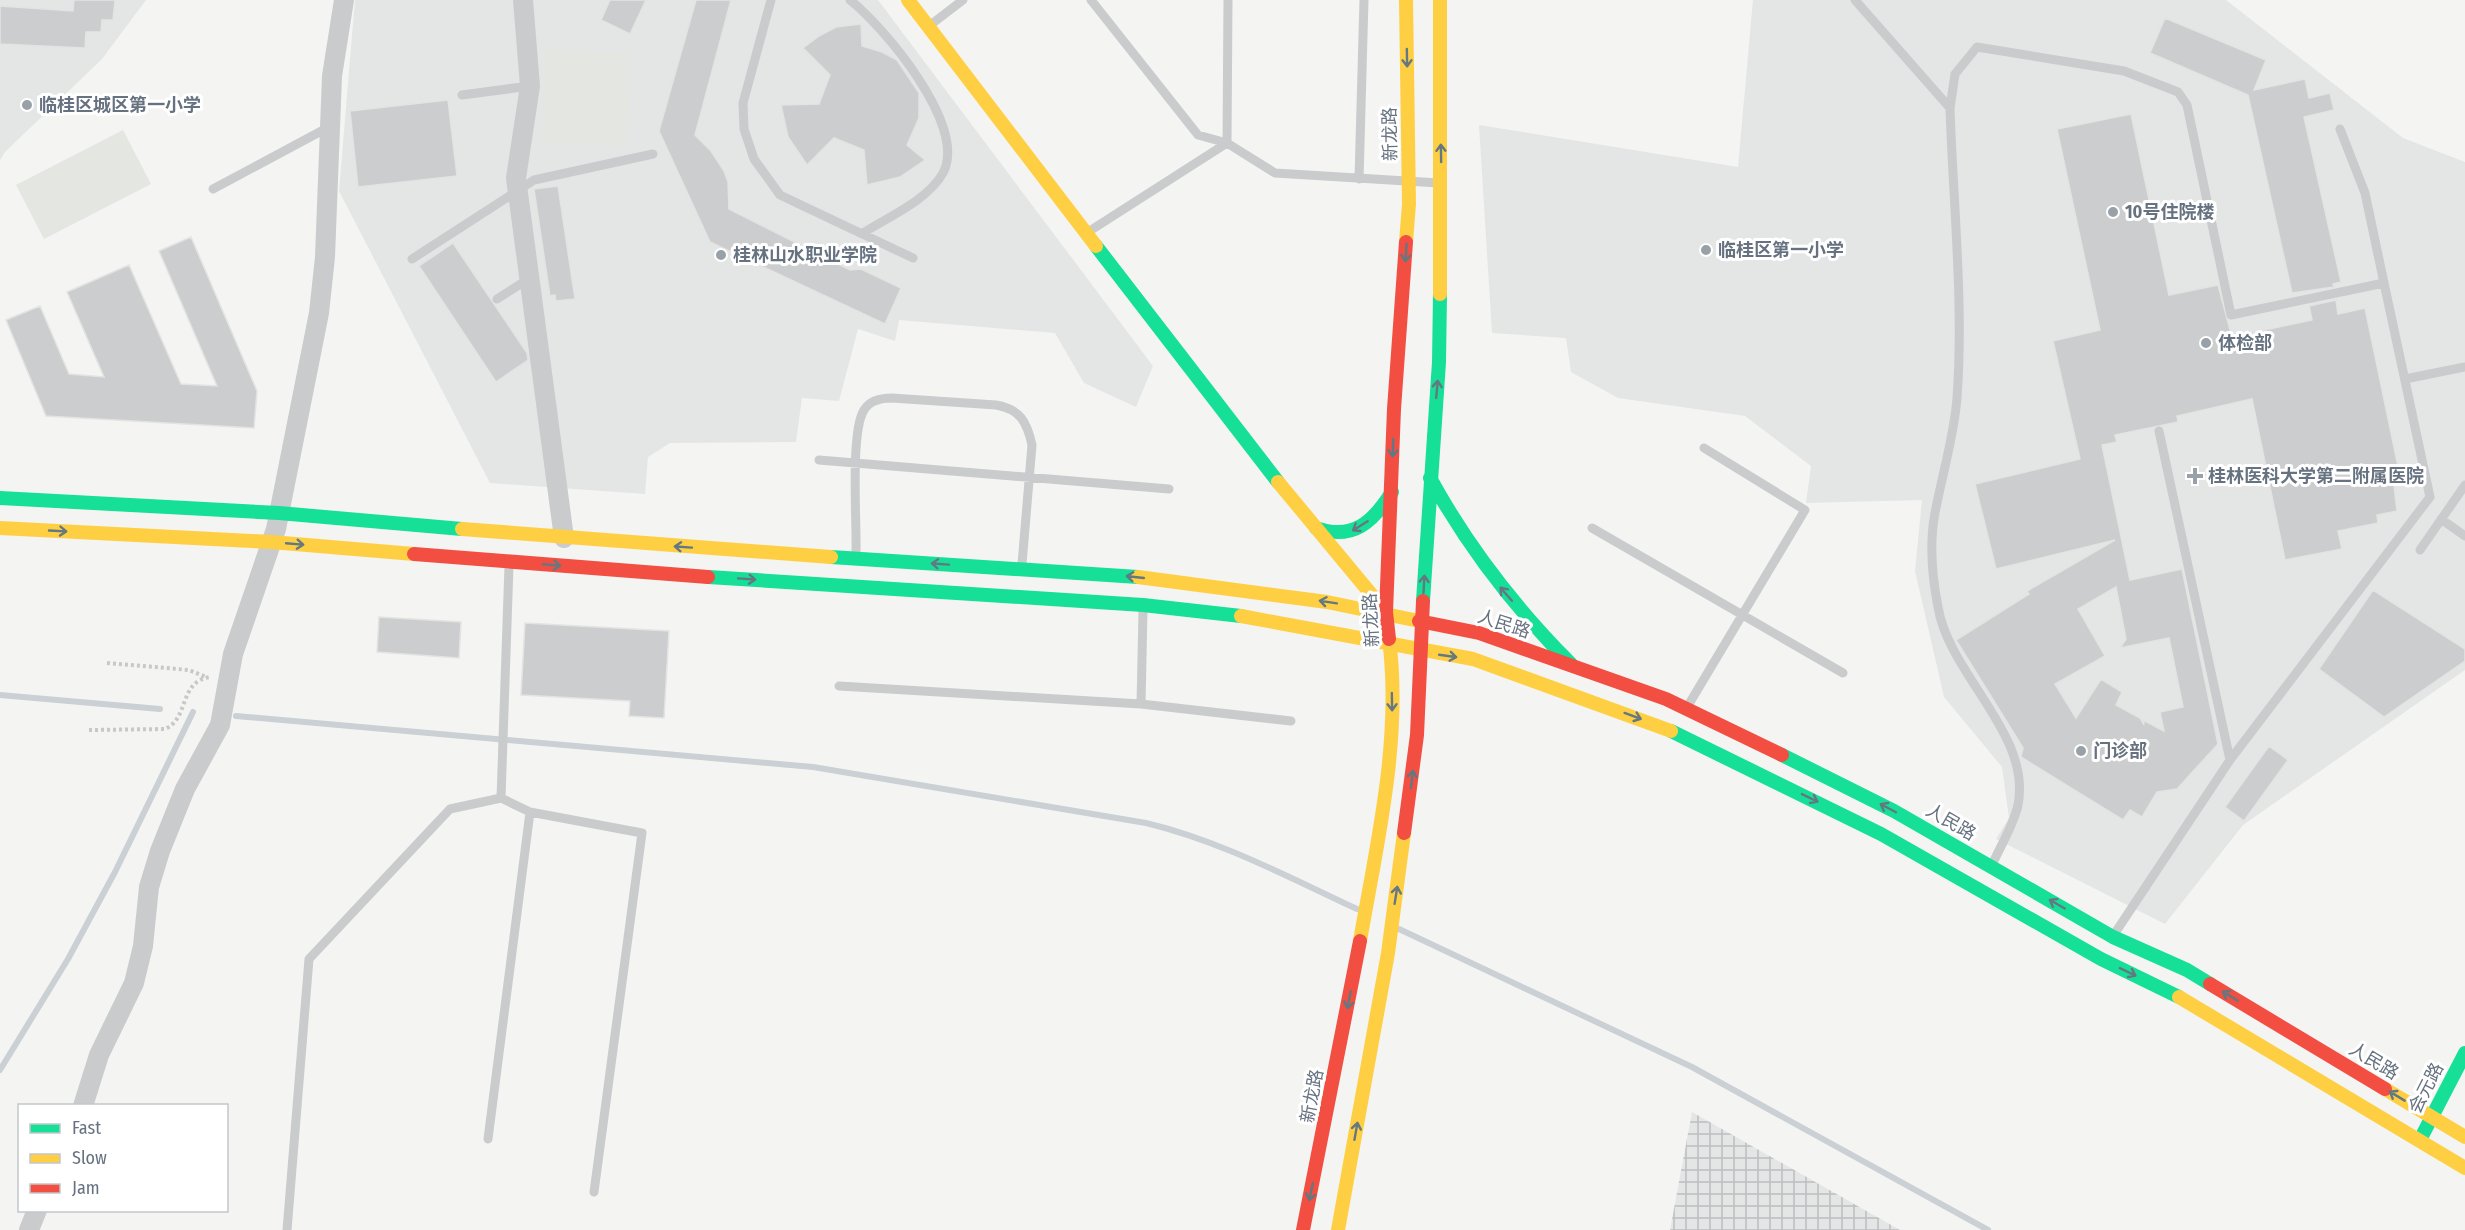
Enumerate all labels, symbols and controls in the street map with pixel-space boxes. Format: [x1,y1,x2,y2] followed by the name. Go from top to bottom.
[1401,48,1413,68] one-way arrow
[39,94,201,116] place label: 临桂区城区第一小学
[20,98,34,112] marker: 临桂区城区第一小学
[1379,107,1401,161] street label: 新龙路
[1436,143,1447,163] one-way arrow
[2125,201,2214,223] place label: 10号住院楼
[2106,205,2120,219] marker: 10号住院楼
[1718,239,1844,261] place label: 临桂区第一小学
[1400,243,1411,263] one-way arrow
[1699,243,1713,257] marker: 临桂区第一小学
[733,244,877,266] place label: 桂林山水职业学院
[714,248,728,262] marker: 桂林山水职业学院
[2218,332,2272,354] place label: 体检部
[2199,336,2213,350] marker: 体检部
[1432,380,1443,400] one-way arrow
[1387,437,1399,457] one-way arrow
[2208,465,2424,487] place label: 桂林医科大学第二附属医院
[2186,467,2204,485] marker: 桂林医科大学第二附属医院
[1351,519,1368,532] one-way arrow
[48,526,68,537] one-way arrow
[285,539,305,550] one-way arrow
[673,541,693,552] one-way arrow
[931,558,950,569] one-way arrow
[542,560,562,571] one-way arrow
[1125,571,1145,582] one-way arrow
[736,573,756,584] one-way arrow
[1418,575,1429,595] one-way arrow
[1499,587,1513,602] one-way arrow
[1359,592,1383,648] street label: 新龙路
[1318,597,1338,608] one-way arrow
[1475,605,1533,643] street label: 人民路
[1438,650,1458,661] one-way arrow
[1386,691,1398,711] one-way arrow
[1623,712,1642,723] one-way arrow
[2093,740,2147,762] place label: 门诊部
[2074,744,2088,758] marker: 门诊部
[1407,769,1418,789] one-way arrow
[1801,792,1818,804] one-way arrow
[1922,799,1980,845] street label: 人民路
[1880,802,1897,814] one-way arrow
[1391,886,1402,905] one-way arrow
[2049,898,2066,910] one-way arrow
[2119,967,2137,979] one-way arrow
[2221,989,2238,1001] one-way arrow
[1343,990,1354,1010] one-way arrow
[2345,1038,2403,1084] street label: 人民路
[2404,1059,2448,1117] street label: 会元路
[1296,1067,1328,1125] street label: 新龙路
[2389,1089,2406,1101] one-way arrow
[18,1104,228,1212] legend
[72,1117,101,1139] text: Fast
[1351,1122,1362,1141] one-way arrow
[72,1147,107,1169] text: Slow
[72,1177,100,1199] text: Jam
[1305,1181,1316,1201] one-way arrow

